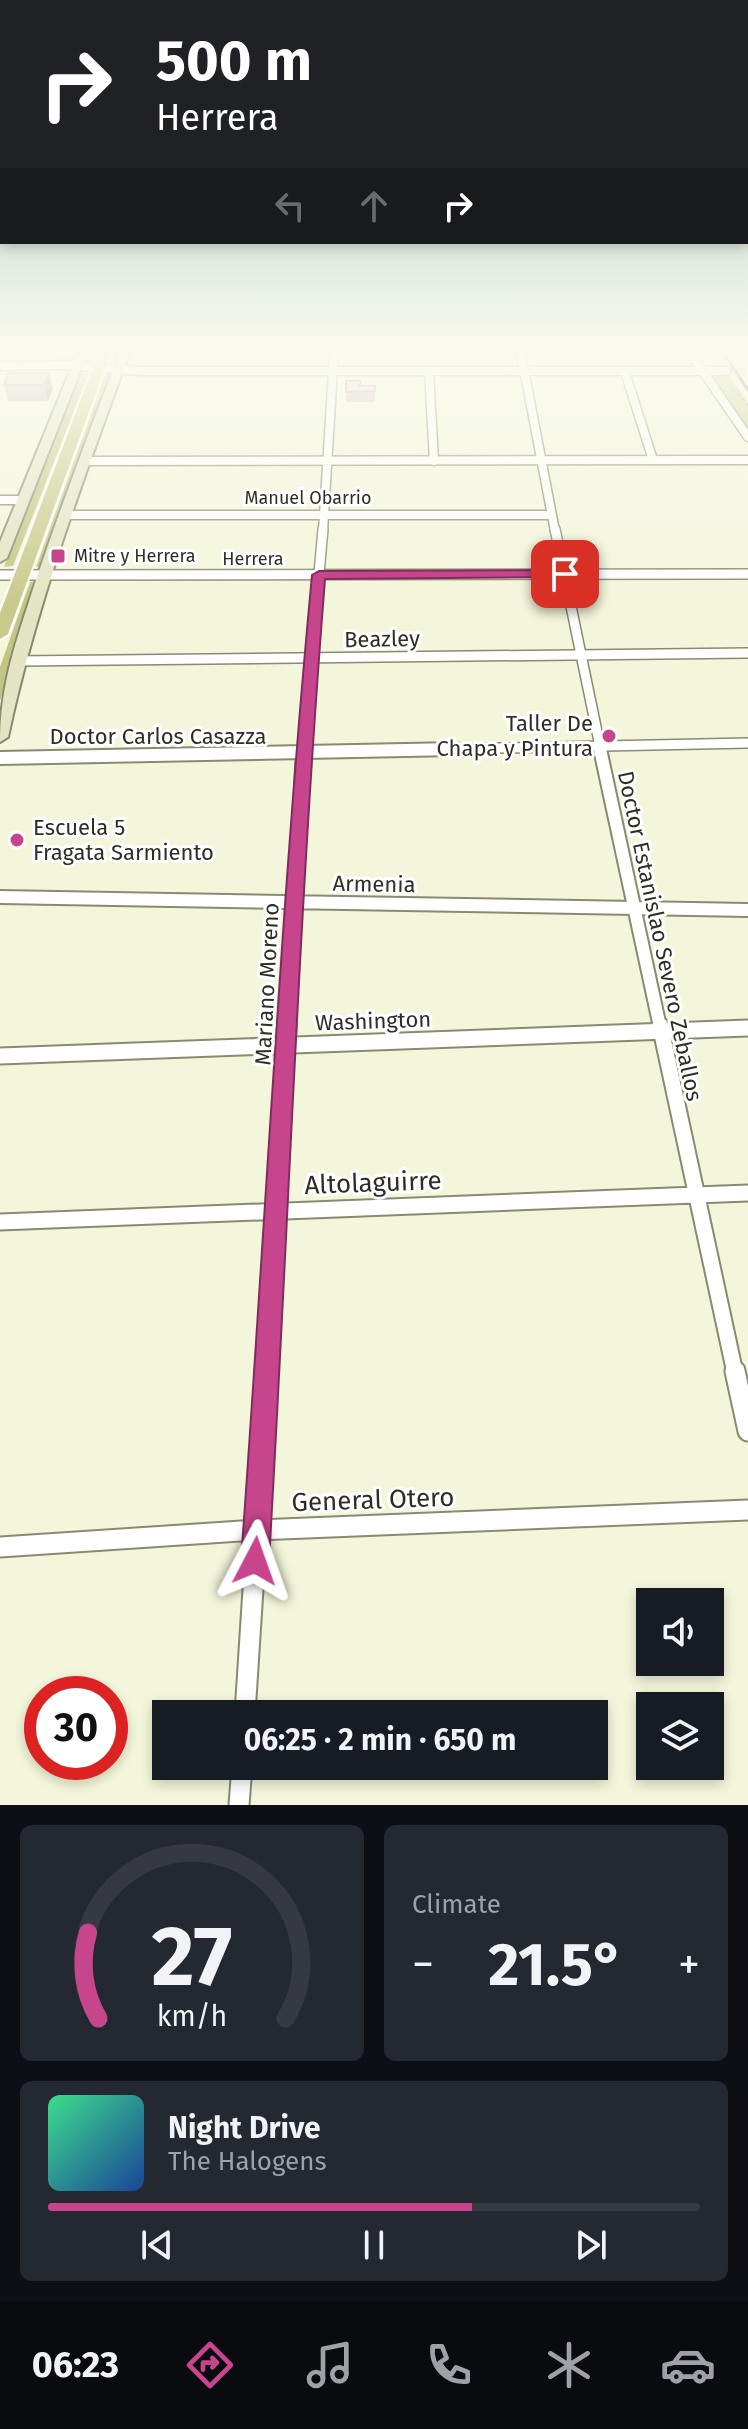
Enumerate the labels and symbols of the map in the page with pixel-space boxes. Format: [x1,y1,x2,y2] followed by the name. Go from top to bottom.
[245,487,371,509] street label: Manuel Obarrio
[531,540,599,608] pin
[74,545,196,567] place label: Mitre y Herrera
[49,547,67,565] marker: Mitre y Herrera
[222,548,284,570] street label: Herrera
[344,625,420,653] street label: Beazley
[436,710,593,762] place label: Taller De Chapa y Pintura
[50,723,266,750] street label: Doctor Carlos Casazza
[600,727,618,745] marker: Taller De Chapa y Pintura
[612,768,708,1104] street label: Doctor Estanislao Severo Zeballos
[33,814,214,866] place label: Escuela 5 Fragata Sarmiento
[8,831,26,849] marker: Escuela 5 Fragata Sarmiento
[332,870,416,898] street label: Armenia
[249,902,285,1066] street label: Mariano Moreno
[314,1005,432,1037] street label: Washington
[304,1165,442,1201] street label: Altolaguirre
[291,1482,455,1518] street label: General Otero
[213,1519,297,1603] position arrow
[24,1676,128,1780] speed limit sign: 30

